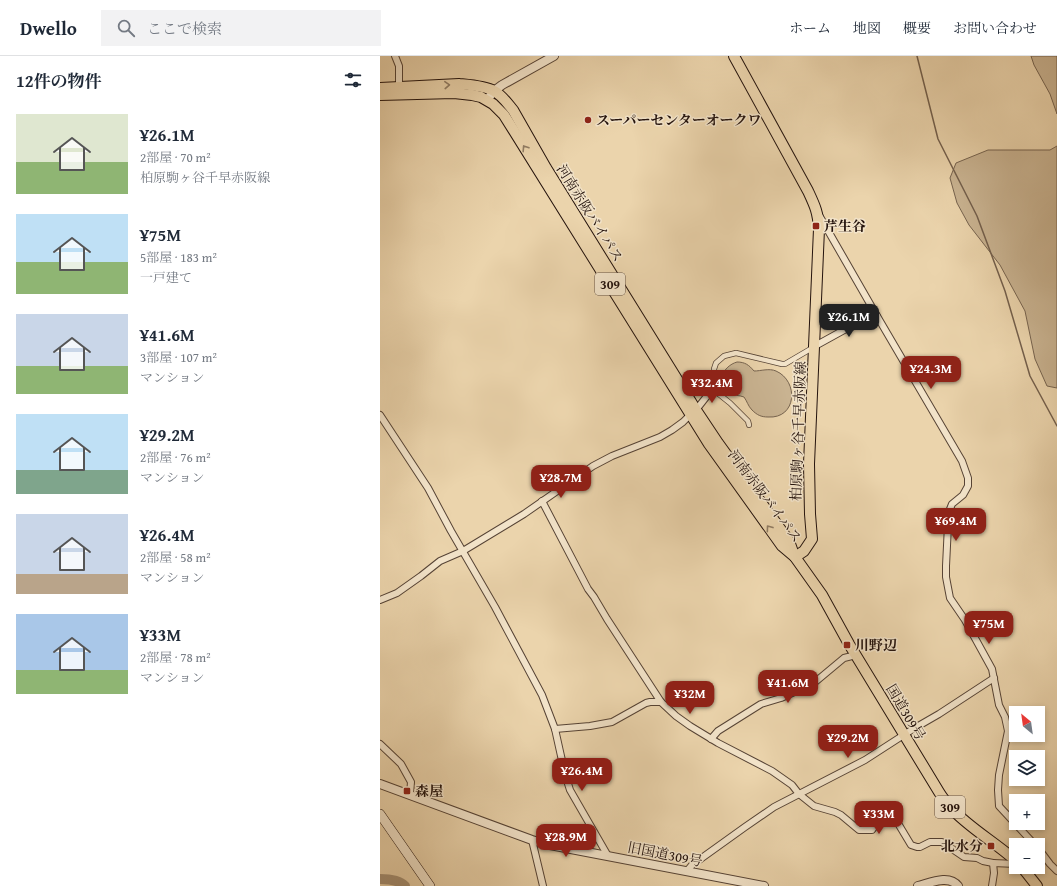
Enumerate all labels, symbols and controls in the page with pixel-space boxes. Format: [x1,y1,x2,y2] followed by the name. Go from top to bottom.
[101,10,381,46] search box
[20,14,77,42] text: Dwello
[115,17,137,39] icon: search
[147,18,222,39] text: ここで検索
[789,18,831,38] text: ホーム
[853,18,881,38] text: 地図
[903,18,931,38] text: 概要
[953,18,1037,38] text: お問い合わせ
[16,68,102,93] text: 12件の物件
[342,69,364,91] icon: filters
[444,81,450,89] one-way arrow
[596,110,761,130] place label: スーパーセンターオークワ
[583,115,593,125] marker: スーパーセンターオークワ
[140,122,195,147] text: ¥26.1M
[48,130,96,178] icon: home
[522,145,530,152] one-way arrow
[140,148,211,167] text: 2部屋 · 70 m²
[552,160,628,266] street label: 河南赤阪バイパス
[140,168,270,187] text: 柏原駒ヶ谷千早赤阪線
[824,216,866,236] place label: 芹生谷
[811,221,821,231] marker: 芹生谷
[140,222,181,247] text: ¥75M
[48,230,96,278] icon: home
[140,248,217,267] text: 5部屋 · 183 m²
[140,268,192,287] text: 一戸建て
[595,273,625,295] road number: 309
[816,304,882,338] pin: ¥26.1M
[828,307,870,326] text: ¥26.1M
[140,322,195,347] text: ¥41.6M
[48,330,96,378] icon: home
[140,348,217,367] text: 3部屋 · 107 m²
[898,356,964,390] pin: ¥24.3M
[910,359,952,378] text: ¥24.3M
[786,361,810,501] street label: 柏原駒ヶ谷千早赤阪線
[140,368,204,387] text: マンション
[679,370,745,404] pin: ¥32.4M
[691,373,733,392] text: ¥32.4M
[140,422,195,447] text: ¥29.2M
[48,430,96,478] icon: home
[723,445,807,547] street label: 河南赤阪バイパス
[140,448,211,467] text: 2部屋 · 76 m²
[528,465,594,499] pin: ¥28.7M
[140,468,204,487] text: マンション
[540,468,582,487] text: ¥28.7M
[923,508,989,542] pin: ¥69.4M
[935,511,977,530] text: ¥69.4M
[140,522,195,547] text: ¥26.4M
[767,525,774,532] one-way arrow
[48,530,96,578] icon: home
[140,548,211,567] text: 2部屋 · 58 m²
[140,568,204,587] text: マンション
[965,611,1013,645] pin: ¥75M
[973,614,1005,633] text: ¥75M
[140,622,181,647] text: ¥33M
[48,630,96,678] icon: home
[855,635,897,655] place label: 川野辺
[842,640,852,650] marker: 川野辺
[140,648,211,667] text: 2部屋 · 78 m²
[140,668,204,687] text: マンション
[755,670,821,704] pin: ¥41.6M
[767,673,809,692] text: ¥41.6M
[881,680,931,744] street label: 国道309号
[666,681,714,715] pin: ¥32M
[674,684,706,703] text: ¥32M
[1009,706,1045,742] north arrow
[1009,706,1045,874] map controls
[815,725,881,759] pin: ¥29.2M
[827,728,869,747] text: ¥29.2M
[1009,750,1045,786] button: layers
[549,758,615,792] pin: ¥26.4M
[561,761,603,780] text: ¥26.4M
[415,781,443,801] place label: 森屋
[402,786,412,796] marker: 森屋
[1009,794,1045,830] button: +
[935,796,965,818] road number: 309
[855,801,903,835] pin: ¥33M
[863,804,895,823] text: ¥33M
[533,824,599,858] pin: ¥28.9M
[545,827,587,846] text: ¥28.9M
[941,836,983,856] place label: 北水分
[626,837,704,871] street label: 旧国道309号
[1009,838,1045,874] button: −
[986,841,996,851] marker: 北水分

